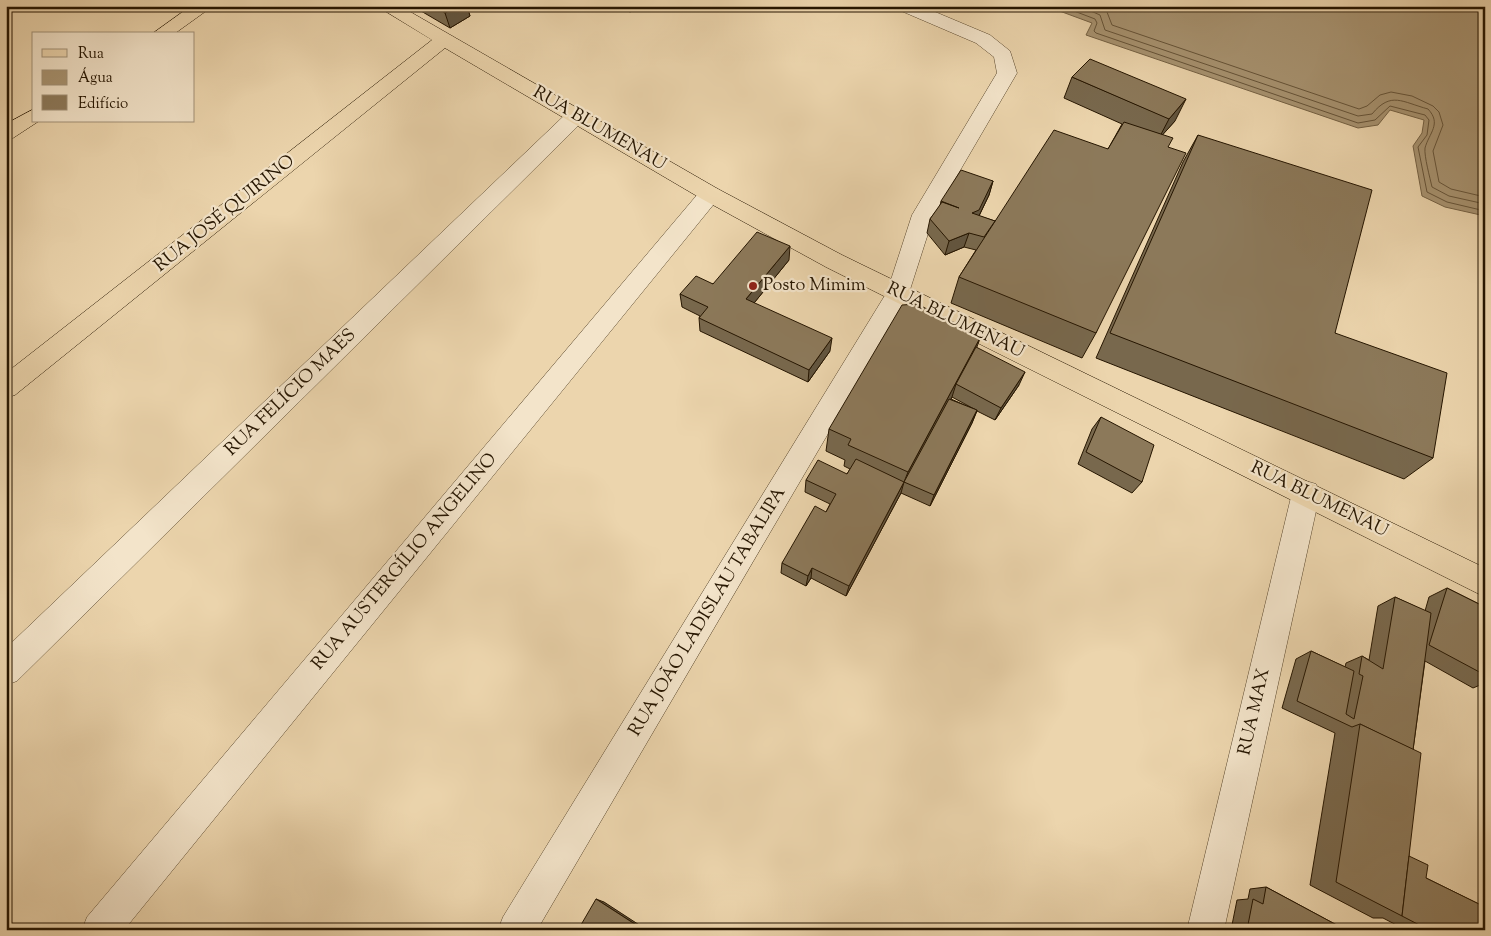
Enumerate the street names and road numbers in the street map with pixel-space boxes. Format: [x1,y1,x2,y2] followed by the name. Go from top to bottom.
[528,80,671,178] street label: RUA BLUMENAU
[149,149,301,279] street label: RUA JOSÉ QUIRINO
[882,276,1028,366] street label: RUA BLUMENAU
[219,323,363,463] street label: RUA FELÍCIO MAES
[306,448,504,676] street label: RUA AUSTERGÍLIO ANGELINO
[1246,455,1392,545] street label: RUA BLUMENAU
[623,482,793,742] street label: RUA JOÃO LADISLAU TABALIPA
[1232,665,1278,758] street label: RUA MAX

